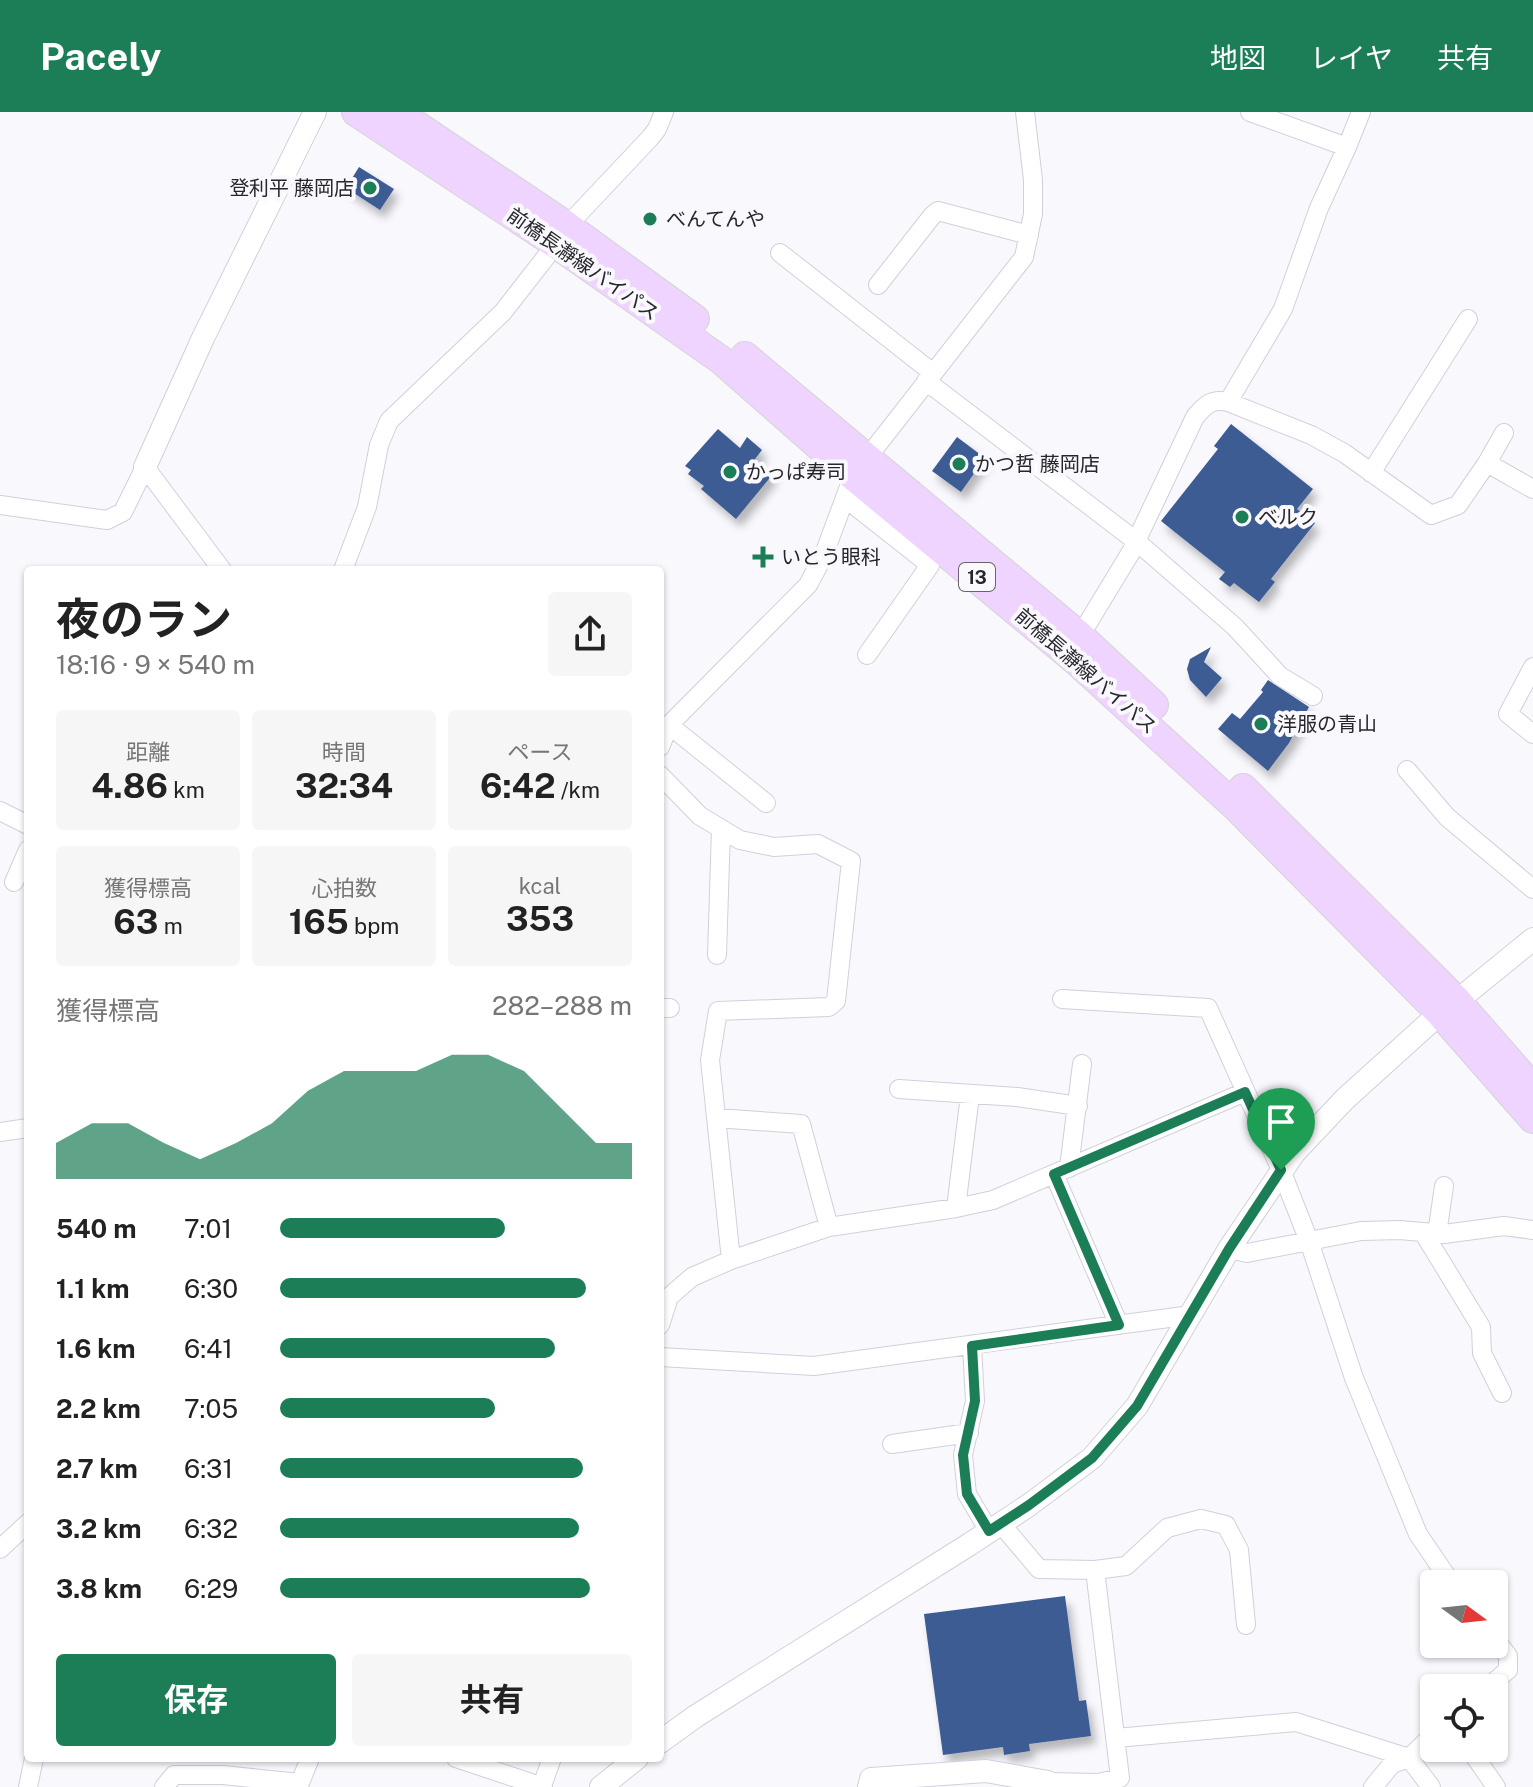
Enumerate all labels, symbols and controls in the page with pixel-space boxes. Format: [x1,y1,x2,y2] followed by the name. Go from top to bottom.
[40,34,161,79] text: Pacely
[1210,41,1266,74] text: 地図
[1310,41,1393,74] text: レイヤ
[1437,41,1493,74] text: 共有
[229,176,354,200] place label: 登利平 藤岡店
[361,179,379,197] marker: 登利平 藤岡店
[503,203,663,325] street label: 前橋長瀞線バイパス
[666,207,765,231] place label: べんてんや
[641,210,659,228] marker: べんてんや
[975,452,1100,476] place label: かつ哲 藤岡店
[950,455,968,473] marker: かつ哲 藤岡店
[746,460,846,484] place label: かっぱ寿司
[721,463,739,481] marker: かっぱ寿司
[1258,505,1318,529] place label: ベルク
[1233,508,1251,526] marker: ベルク
[781,545,881,569] place label: いとう眼科
[752,546,774,568] marker: いとう眼科
[959,563,995,591] road number: 13
[548,592,632,676] button: share
[56,593,232,645] text: 夜のラン
[1010,603,1162,739] street label: 前橋長瀞線バイパス
[56,649,255,680] text: 18:16 · 9 × 540 m
[1277,712,1377,736] place label: 洋服の青山
[1252,715,1270,733] marker: 洋服の青山
[126,739,170,765] text: 距離
[322,739,366,765] text: 時間
[508,739,572,765] text: ペース
[91,766,168,806] text: 4.86
[295,766,393,806] text: 32:34
[480,766,555,806] text: 6:42
[168,777,205,803] text: km
[555,777,600,803] text: /km
[519,873,561,899] text: kcal
[104,875,192,901] text: 獲得標高
[311,875,377,901] text: 心拍数
[506,899,574,939] text: 353
[113,902,158,942] text: 63
[289,902,349,942] text: 165
[158,913,183,939] text: m
[349,913,399,939] text: bpm
[492,990,632,1021] text: 282–288 m
[56,995,160,1026] text: 獲得標高
[1247,1088,1315,1170] pin
[1259,1100,1303,1144] icon: arrive
[56,1213,137,1244] text: 540 m
[184,1213,232,1244] text: 7:01
[56,1273,129,1304] text: 1.1 km
[184,1273,238,1304] text: 6:30
[56,1333,136,1364] text: 1.6 km
[184,1333,233,1364] text: 6:41
[56,1393,141,1424] text: 2.2 km
[184,1393,238,1424] text: 7:05
[56,1453,138,1484] text: 2.7 km
[184,1453,233,1484] text: 6:31
[56,1513,142,1544] text: 3.2 km
[184,1513,238,1544] text: 6:32
[1420,1570,1508,1658] north arrow
[1420,1570,1508,1762] map controls
[56,1573,142,1604] text: 3.8 km
[184,1573,238,1604] text: 6:29
[56,1654,336,1746] button: 保存
[352,1654,632,1746] button: 共有
[1420,1674,1508,1762] button: locate

